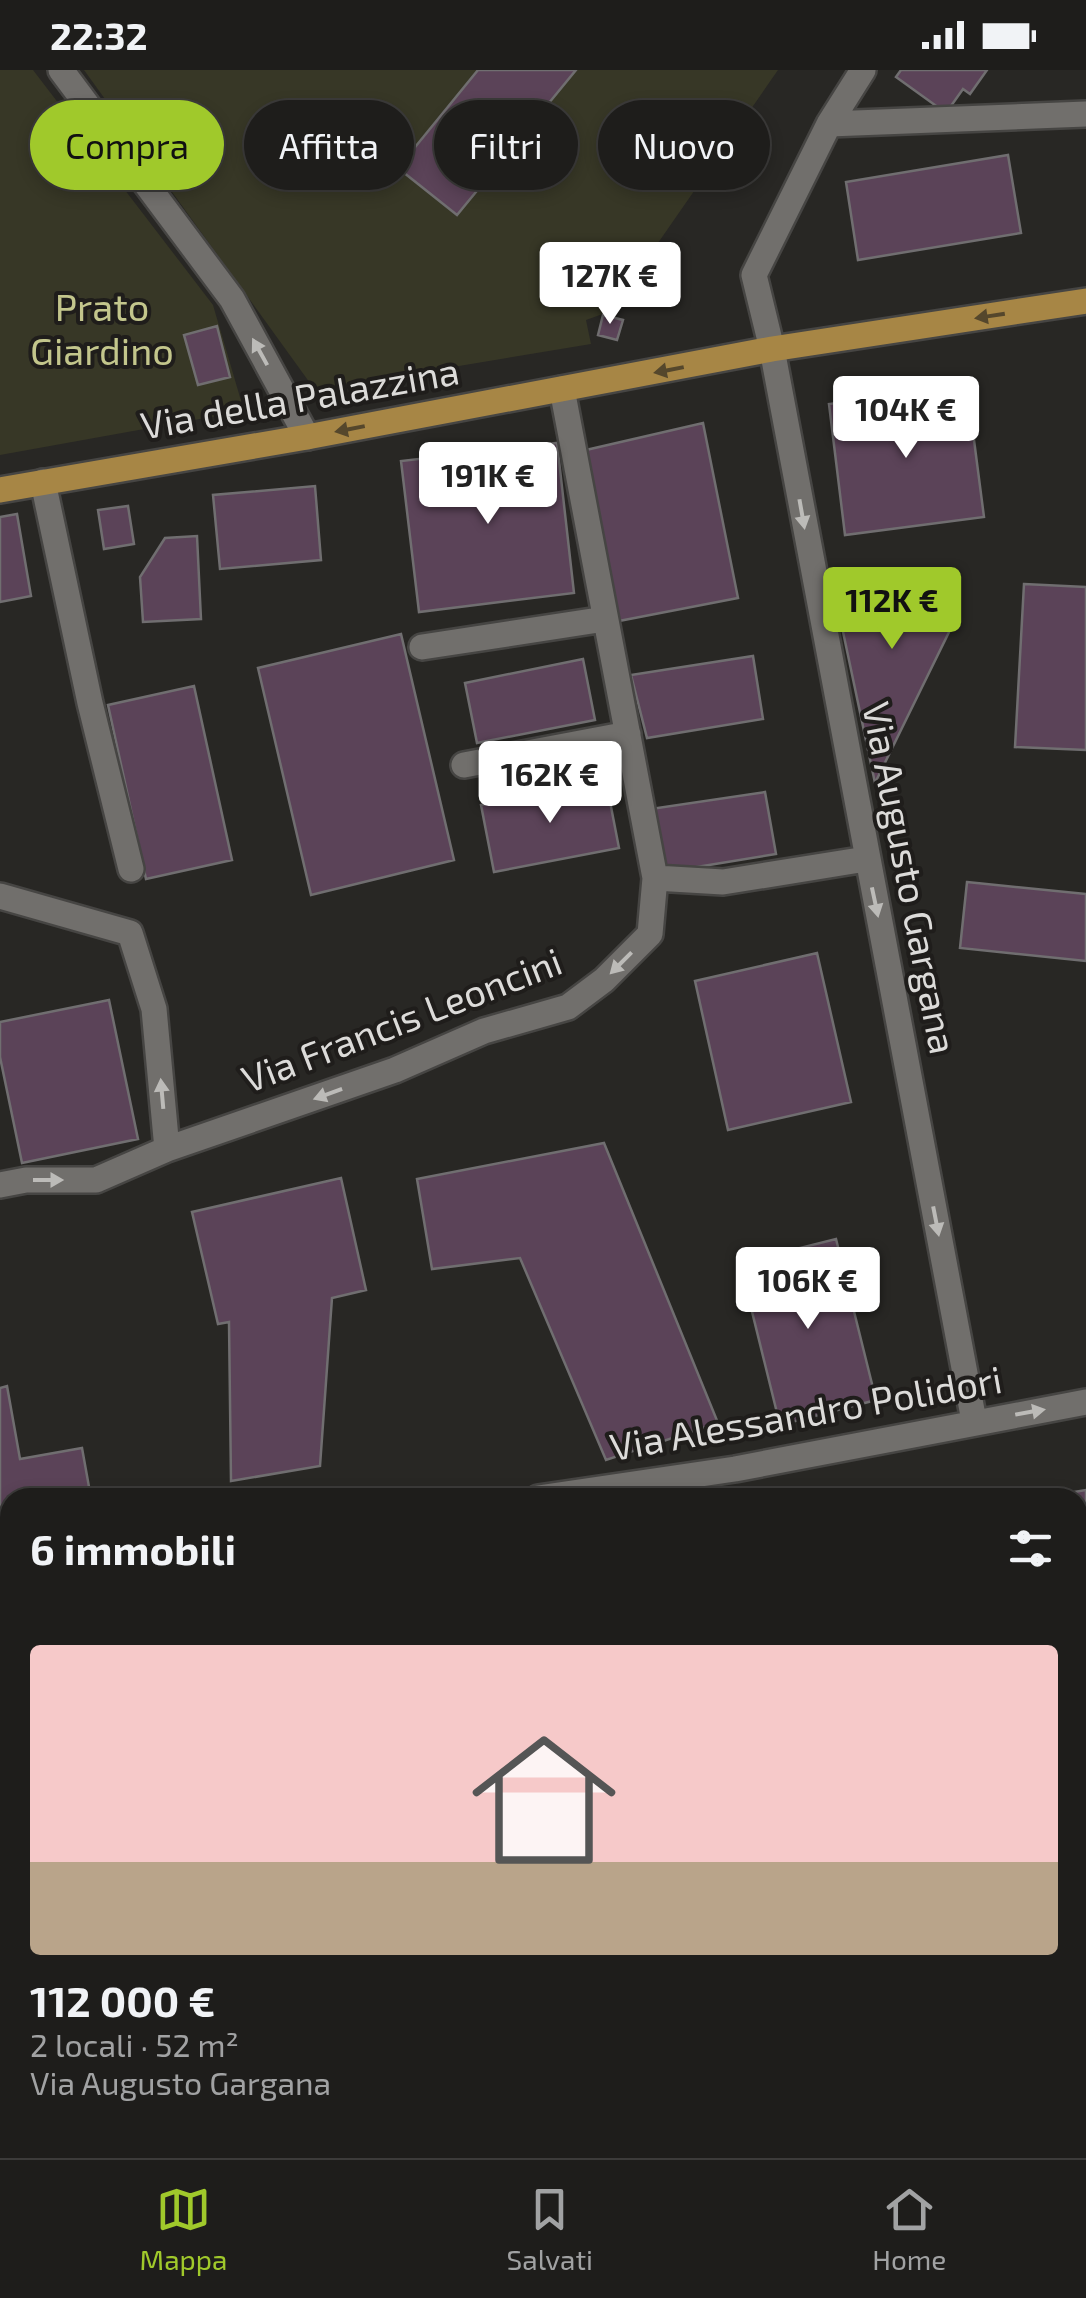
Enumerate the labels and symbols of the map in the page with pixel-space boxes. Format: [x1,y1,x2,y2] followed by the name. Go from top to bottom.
[529,242,691,327] pin: 127K €
[30,283,174,373] park label: Prato Giardino
[973,309,1005,324] one-way arrow
[252,337,269,366] one-way arrow
[137,346,462,448] street label: Via della Palazzina
[653,363,684,378] one-way arrow
[825,376,987,461] pin: 104K €
[334,422,365,438] one-way arrow
[407,442,569,527] pin: 191K €
[795,499,810,530] one-way arrow
[811,567,973,652] pin: 112K €
[854,698,968,1058] street label: Via Augusto Gargana
[469,741,631,826] pin: 162K €
[868,887,884,918] one-way arrow
[235,937,568,1101] street label: Via Francis Leoncini
[610,951,633,975] one-way arrow
[153,1077,169,1109] one-way arrow
[312,1087,342,1102] one-way arrow
[32,1172,64,1188] one-way arrow
[929,1206,945,1237] one-way arrow
[727,1247,889,1332] pin: 106K €
[606,1355,1005,1469] street label: Via Alessandro Polidori
[1015,1404,1046,1419] one-way arrow

